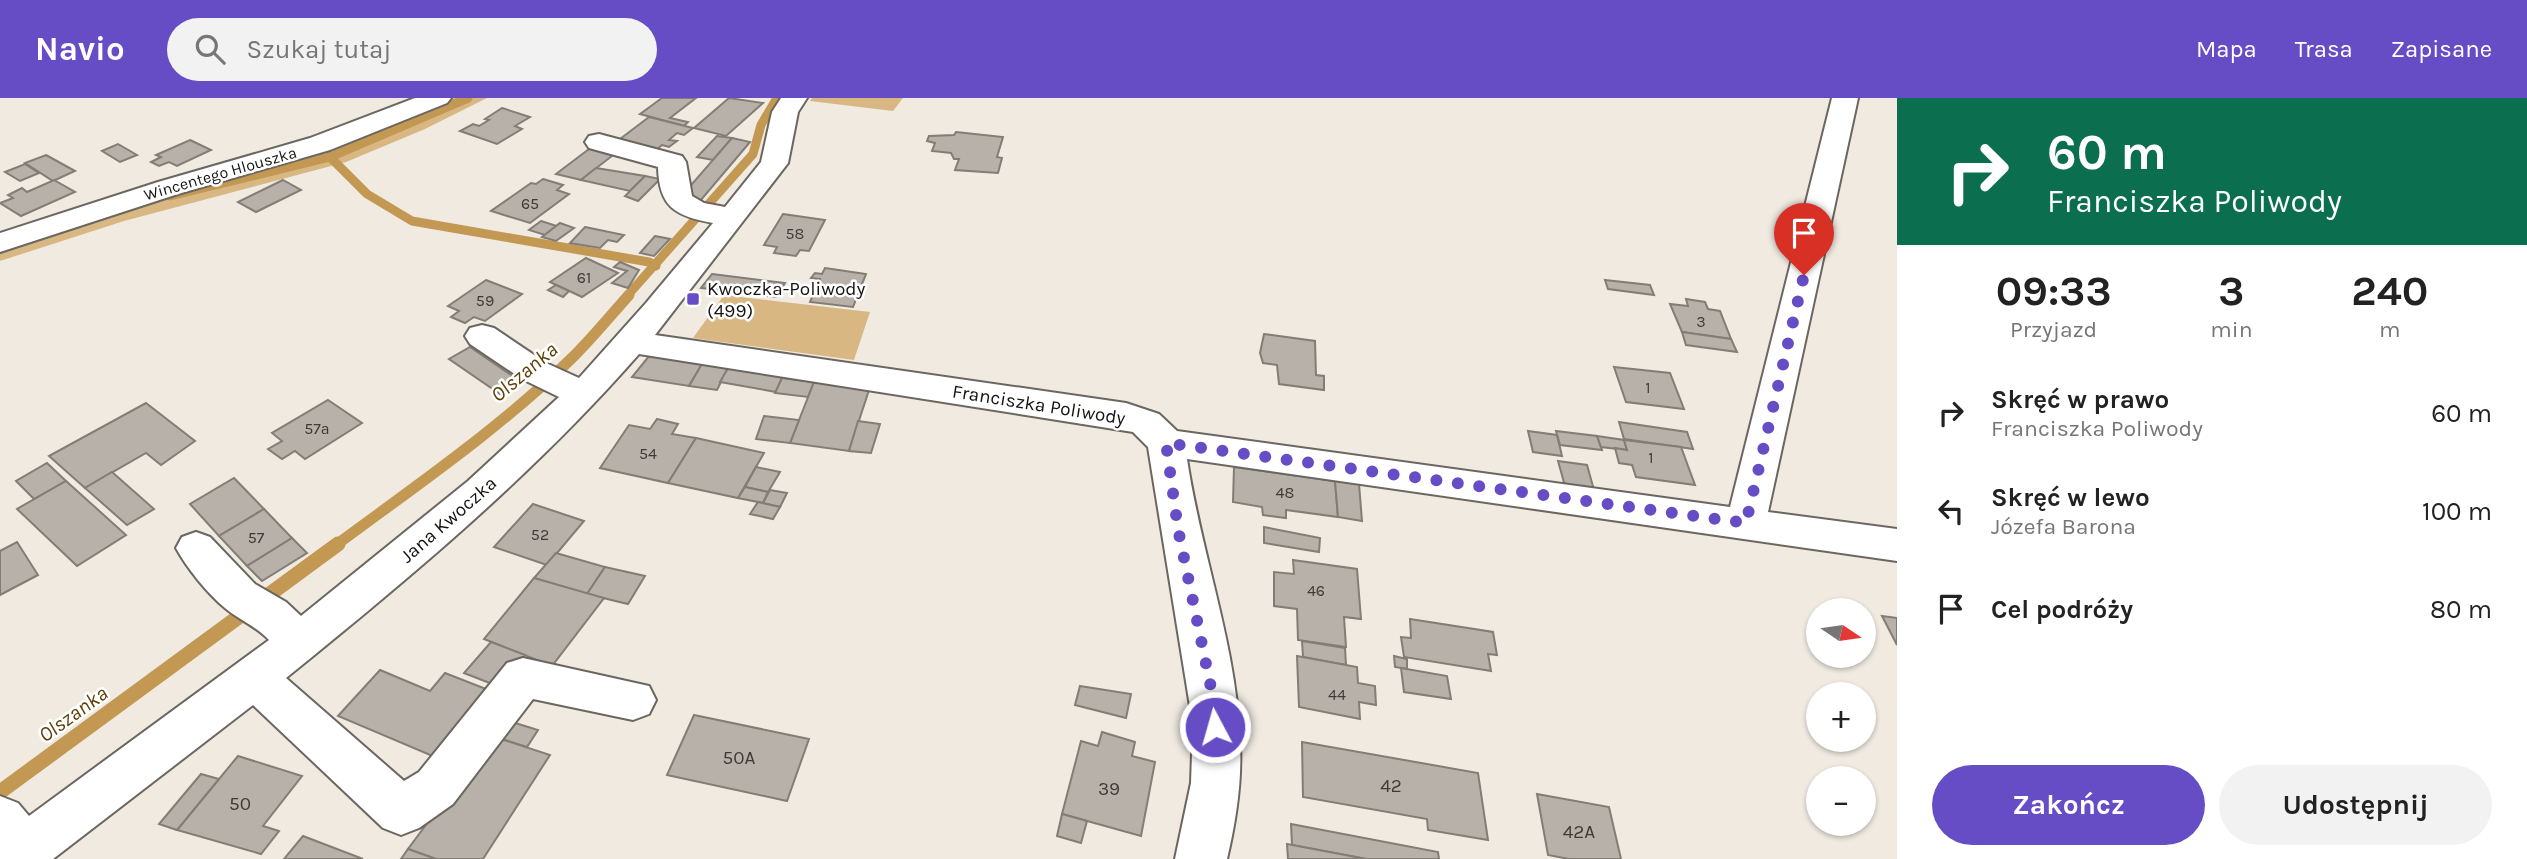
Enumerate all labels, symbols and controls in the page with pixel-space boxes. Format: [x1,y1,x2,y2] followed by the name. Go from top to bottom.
[167,18,657,81] search box
[35,30,125,68] text: Navio
[191,30,229,68] icon: search
[247,34,391,65] text: Szukaj tutaj
[2196,35,2257,63] text: Mapa
[2295,35,2353,63] text: Trasa
[2391,35,2492,63] text: Zapisane
[2047,124,2167,181] text: 60 m
[1932,126,2023,217] icon: right
[142,143,299,204] street label: Wincentego Hlouszka
[2047,183,2342,220] text: Franciszka Poliwody
[521,194,539,213] house number: 65
[1774,203,1834,275] pin
[1785,214,1823,252] icon: arrive
[786,224,804,243] house number: 58
[1996,266,2112,316] text: 09:33
[2218,266,2244,316] text: 3
[2351,266,2428,316] text: 240
[577,268,591,287] house number: 61
[707,278,866,322] place label: Kwoczka-Poliwody (499)
[476,291,494,310] house number: 59
[685,291,701,307] marker: Kwoczka-Poliwody (499)
[1696,312,1706,331] house number: 3
[2010,316,2097,343] text: Przyjazd
[2210,316,2253,343] text: min
[2379,316,2401,343] text: m
[486,337,562,407] water label: Olszanka
[1645,378,1651,397] house number: 1
[951,380,1127,430] street label: Franciszka Poliwody
[1991,384,2169,415] text: Skręć w prawo
[1932,394,1970,432] icon: right
[2431,398,2492,429] text: 60 m
[1991,415,2203,442] text: Franciszka Poliwody
[304,419,330,438] house number: 57a
[639,444,657,463] house number: 54
[1648,448,1654,467] house number: 1
[396,472,501,568] street label: Jana Kwoczka
[1991,482,2150,513] text: Skręć w lewo
[1276,483,1294,502] house number: 48
[1932,492,1970,530] icon: left
[2422,496,2492,527] text: 100 m
[1991,513,2136,540] text: Józefa Barona
[531,525,549,544] house number: 52
[248,528,265,547] house number: 57
[1307,581,1325,600] house number: 46
[1932,590,1970,628] icon: arrive
[1991,594,2133,625] text: Cel podróży
[2430,594,2492,625] text: 80 m
[1806,598,1876,668] north arrow
[1806,598,1876,836] map controls
[34,681,112,747] water label: Olszanka
[1806,682,1876,752] button: +
[1328,685,1346,704] house number: 44
[1178,690,1252,764] position arrow
[723,747,756,769] house number: 50A
[1932,765,2205,845] button: Zakończ
[2219,765,2492,845] button: Udostępnij
[1806,766,1876,836] button: −
[1380,775,1402,797] house number: 42
[1098,778,1120,800] house number: 39
[229,793,251,815] house number: 50
[1563,821,1595,843] house number: 42A

